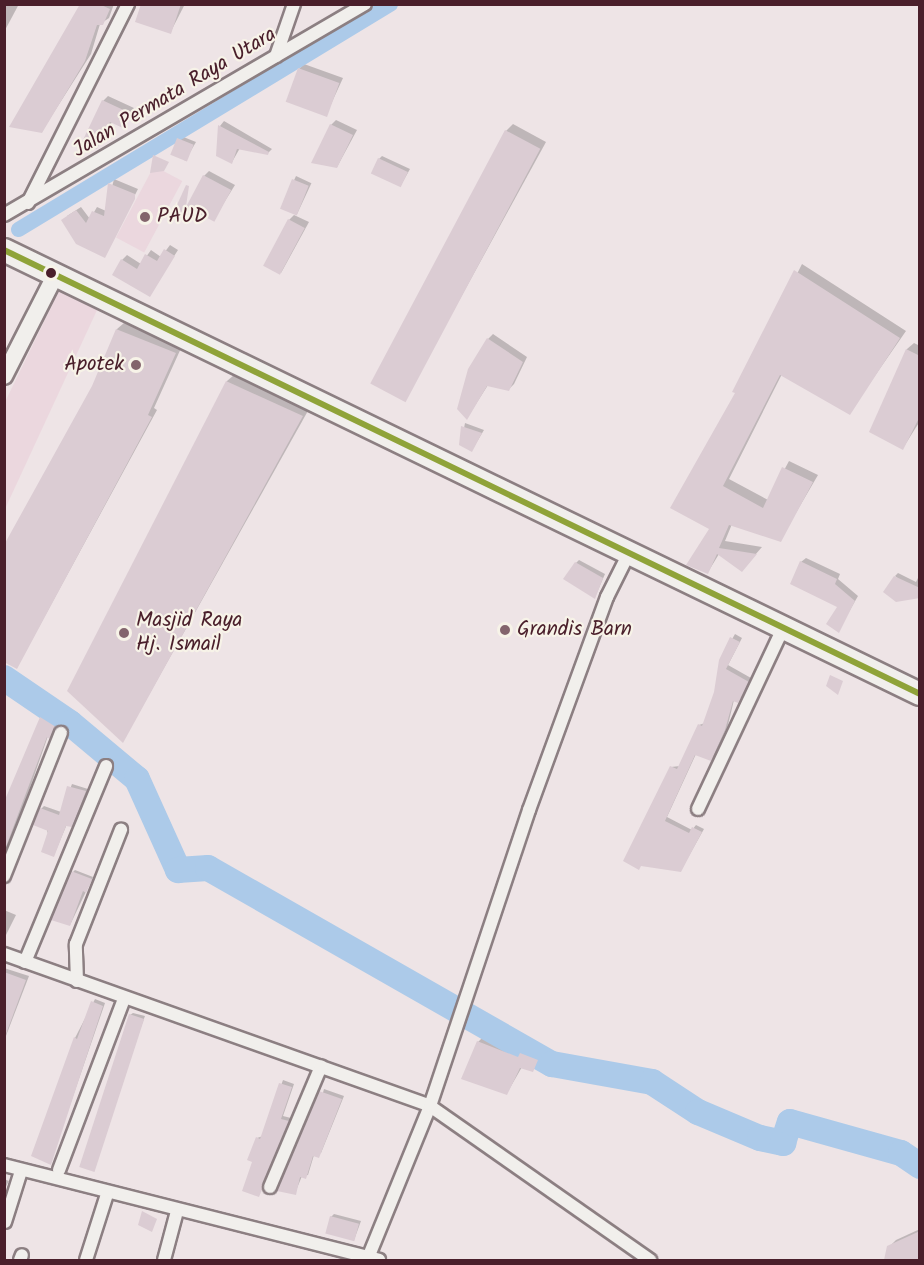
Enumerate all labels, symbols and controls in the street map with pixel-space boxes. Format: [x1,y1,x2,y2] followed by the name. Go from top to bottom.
[69,22,281,164] street label: Jalan Permata Raya Utara
[157,204,207,230] place label: PAUD
[138,210,152,224] marker: PAUD
[45,267,57,279] unlabelled marker
[64,352,124,378] place label: Apotek
[129,358,143,372] marker: Apotek
[136,608,242,658] place label: Masjid Raya Hj. Ismail
[517,617,632,643] place label: Grandis Barn
[498,623,512,637] marker: Grandis Barn
[117,626,131,640] marker: Masjid Raya Hj. Ismail

